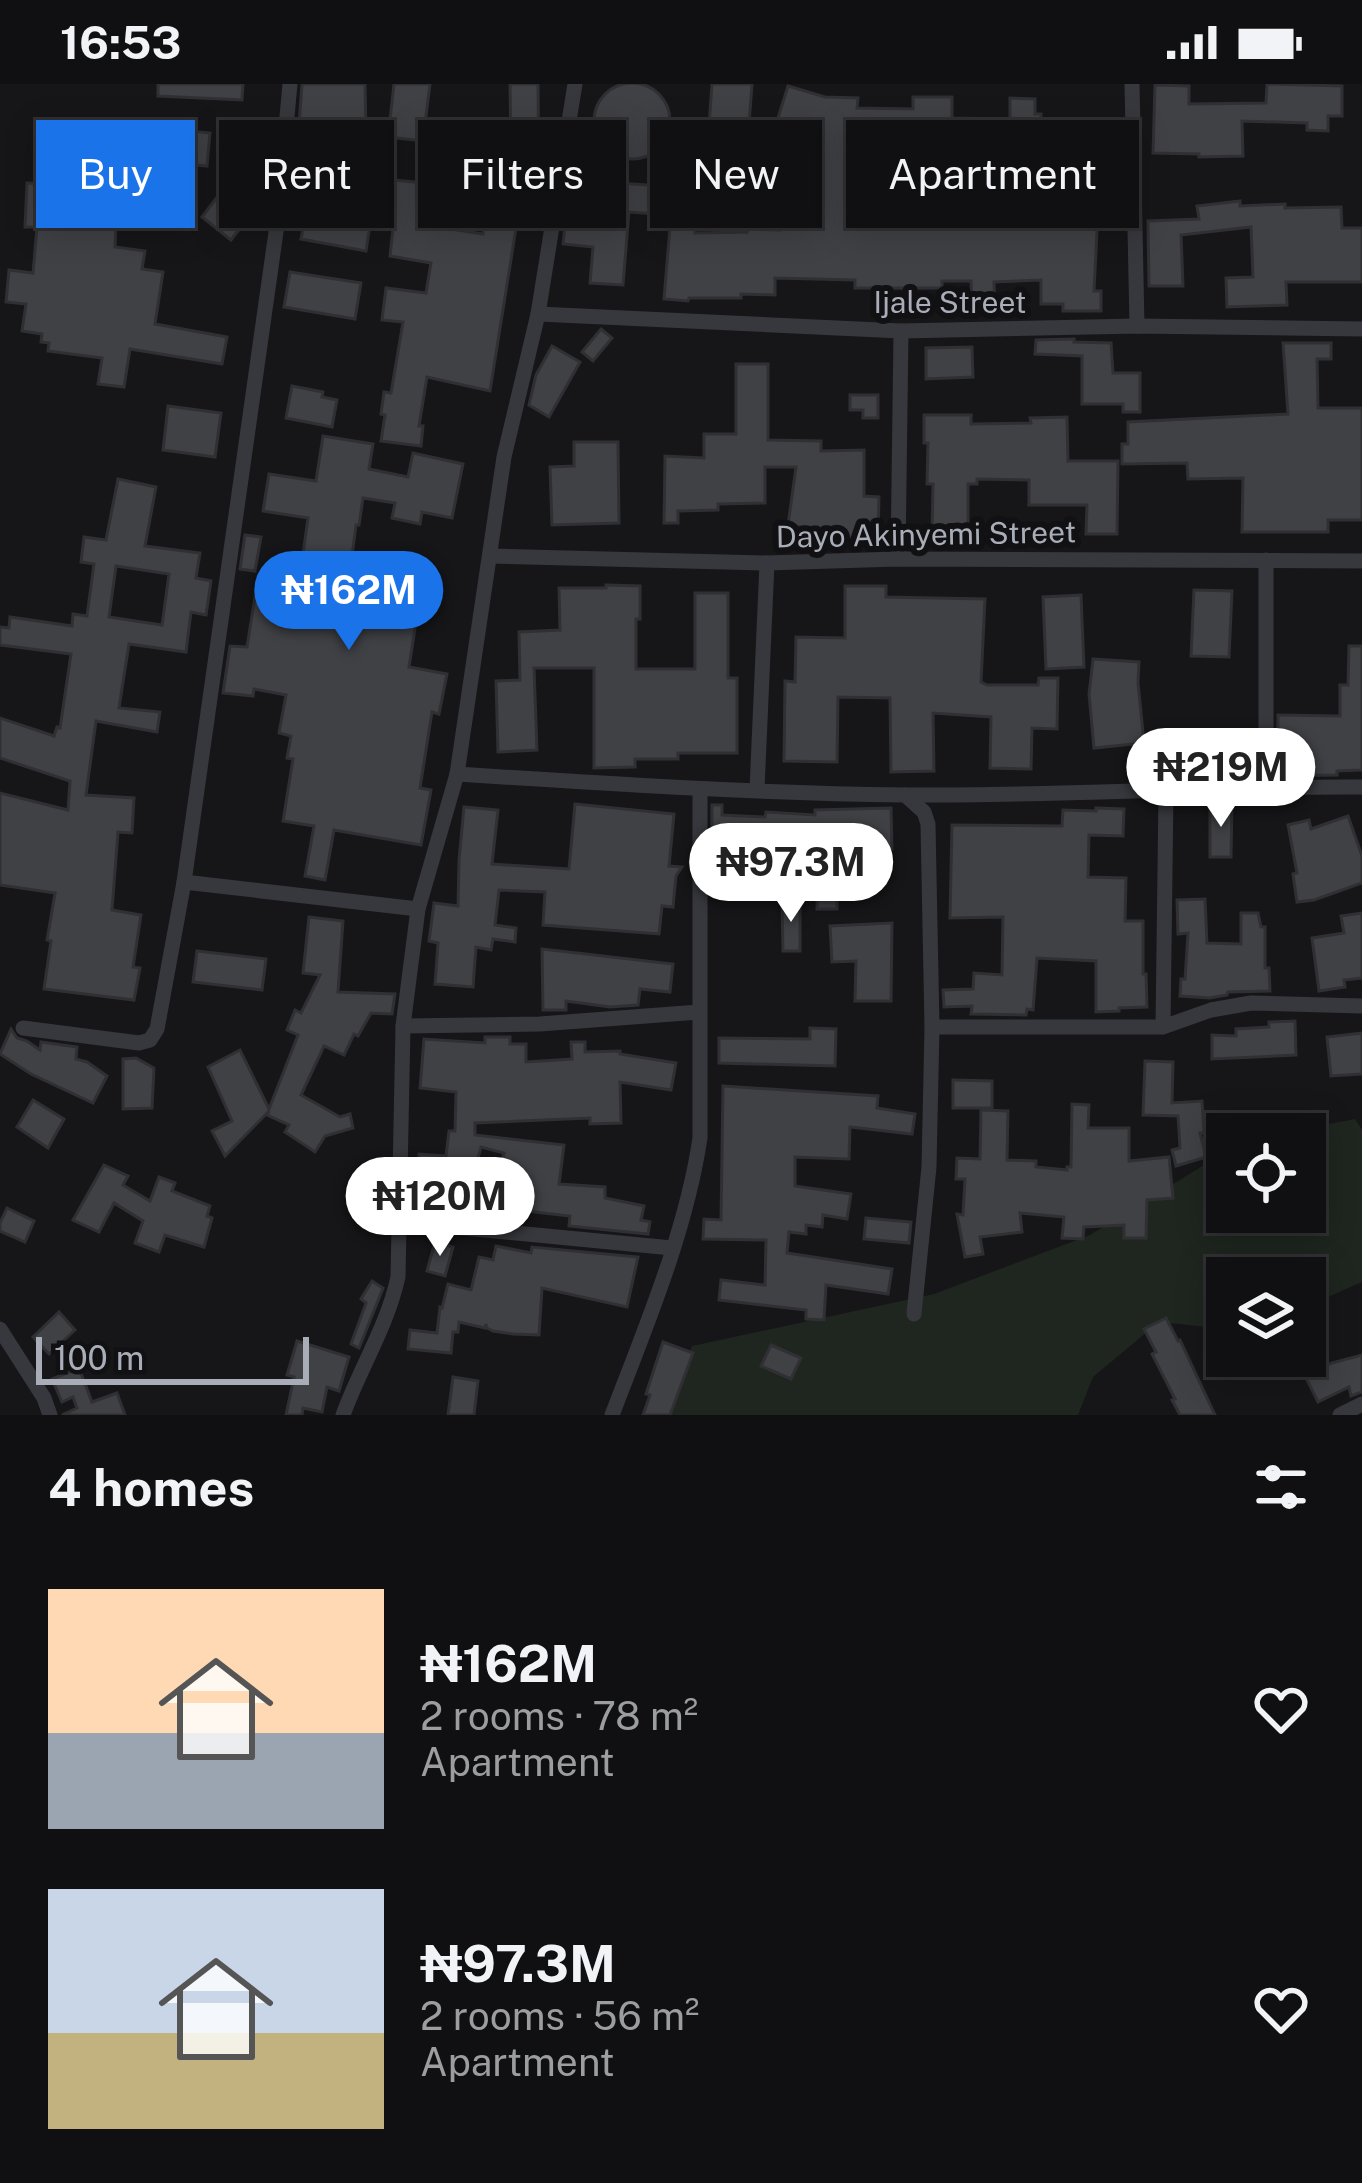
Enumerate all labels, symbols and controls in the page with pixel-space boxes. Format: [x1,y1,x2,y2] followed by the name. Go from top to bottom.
[60,16,181,69] text: 16:53
[36,120,195,228] chip: Buy
[219,120,394,228] chip: Rent
[418,120,626,228] chip: Filters
[650,120,822,228] chip: New
[846,120,1139,228] chip: Apartment
[873,284,1027,320] street label: Ijale Street
[776,513,1076,555] street label: Dayo Akinyemi Street
[265,551,433,653] pin: ₦162M
[281,567,417,613] text: ₦162M
[1137,728,1305,830] pin: ₦219M
[1153,744,1289,790] text: ₦219M
[693,823,889,925] pin: ₦97.3M
[716,839,866,885] text: ₦97.3M
[1206,1113,1326,1377] map controls
[1206,1113,1326,1233] button: locate
[356,1157,524,1259] pin: ₦120M
[373,1173,507,1219] text: ₦120M
[1206,1257,1326,1377] button: layers
[36,1331,309,1384] scale bar
[54,1339,144,1377] text: 100 m
[1248,1454,1314,1520] icon: filters
[48,1458,254,1517] text: 4 homes
[420,1634,597,1693] text: ₦162M
[144,1637,288,1781] icon: home
[1248,1676,1314,1742] icon: heart
[420,1693,698,1739] text: 2 rooms · 78 m²
[420,1739,615,1785] text: Apartment
[420,1934,616,1993] text: ₦97.3M
[144,1937,288,2081] icon: home
[1248,1976,1314,2042] icon: heart
[420,1993,699,2039] text: 2 rooms · 56 m²
[420,2039,615,2085] text: Apartment

